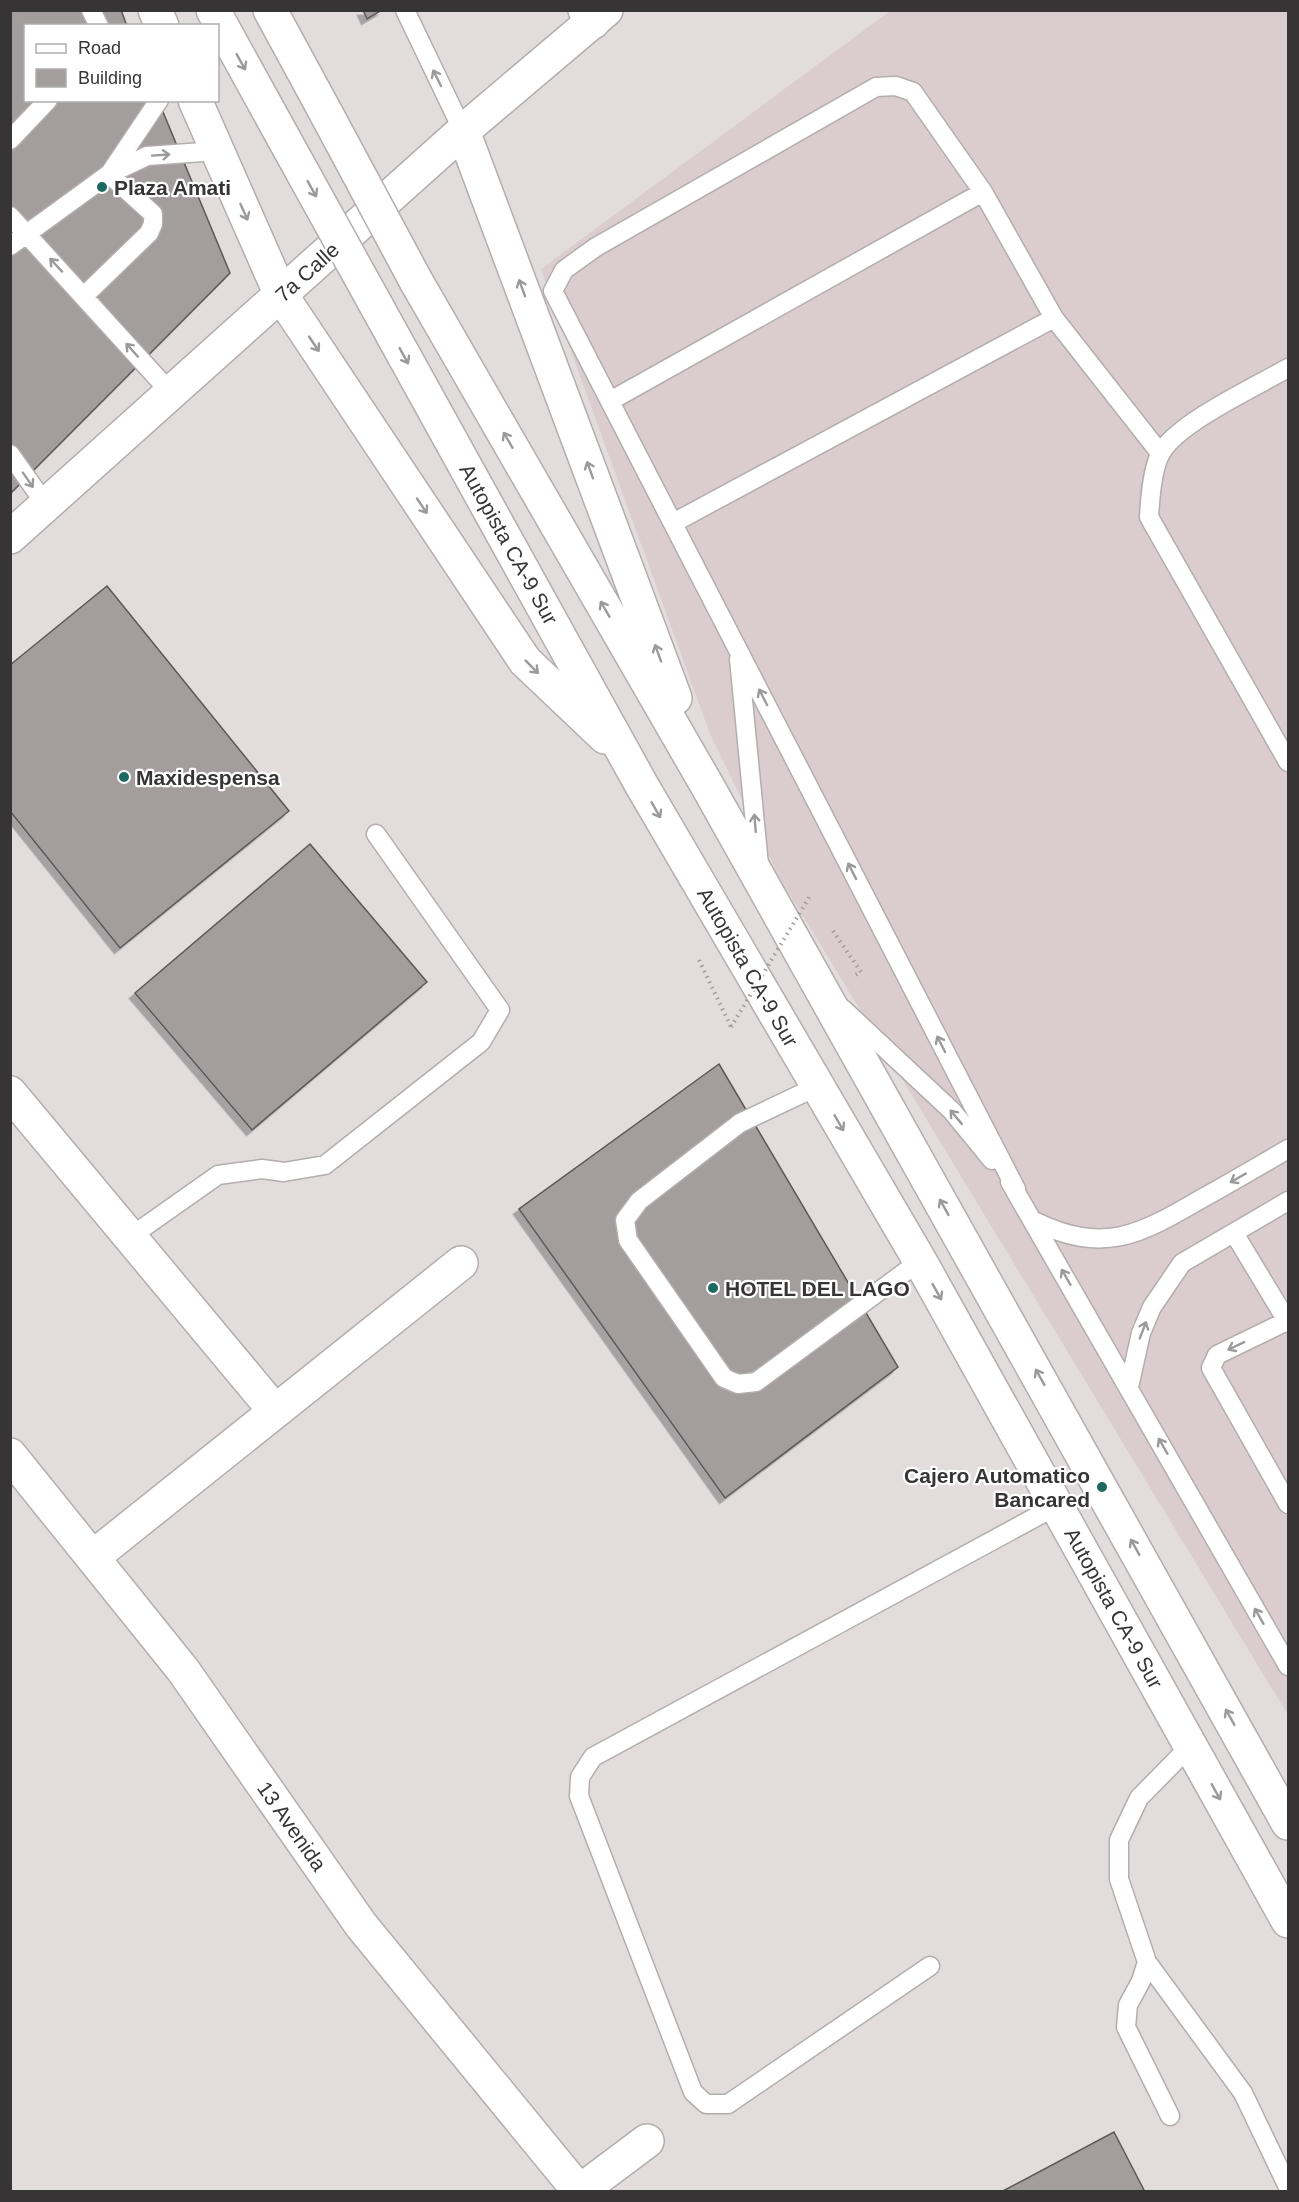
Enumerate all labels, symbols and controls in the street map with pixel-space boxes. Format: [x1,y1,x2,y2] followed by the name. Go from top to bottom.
[24,24,219,102] legend
[78,38,121,58] text: Road
[236,52,247,70] one-way arrow
[78,68,142,88] text: Building
[431,70,443,88] one-way arrow
[151,149,171,160] one-way arrow
[114,176,231,199] place label: Plaza Amati
[307,179,318,197] one-way arrow
[95,180,109,194] marker: Plaza Amati
[239,202,250,220] one-way arrow
[271,238,343,306] street label: 7a Calle
[49,258,63,273] one-way arrow
[516,279,527,297] one-way arrow
[308,335,320,351] one-way arrow
[125,343,139,358] one-way arrow
[399,347,410,365] one-way arrow
[502,432,514,449] one-way arrow
[455,460,563,628] street label: Autopista CA-9 Sur
[584,462,595,480] one-way arrow
[22,471,34,488] one-way arrow
[416,497,428,514] one-way arrow
[599,601,611,618] one-way arrow
[652,644,663,663] one-way arrow
[524,659,539,674] one-way arrow
[757,689,768,707] one-way arrow
[136,766,280,789] place label: Maxidespensa
[117,770,131,784] marker: Maxidespensa
[651,801,663,818] one-way arrow
[749,814,760,834] one-way arrow
[846,862,857,880] one-way arrow
[693,883,803,1051] street label: Autopista CA-9 Sur
[935,1035,947,1053] one-way arrow
[949,1110,963,1125] one-way arrow
[834,1114,846,1131] one-way arrow
[1230,1172,1247,1184] one-way arrow
[938,1198,949,1216] one-way arrow
[1060,1269,1072,1286] one-way arrow
[725,1277,910,1300] place label: HOTEL DEL LAGO
[706,1281,720,1295] marker: HOTEL DEL LAGO
[932,1283,944,1300] one-way arrow
[1138,1322,1149,1340] one-way arrow
[1228,1340,1246,1352] one-way arrow
[1033,1368,1045,1385] one-way arrow
[1156,1438,1168,1455] one-way arrow
[904,1464,1090,1511] place label: Cajero Automatico Bancared
[1095,1480,1109,1494] marker: Cajero Automatico Bancared
[1060,1524,1168,1692] street label: Autopista CA-9 Sur
[1129,1539,1141,1556] one-way arrow
[1253,1607,1265,1624] one-way arrow
[1223,1709,1235,1726] one-way arrow
[253,1777,331,1875] street label: 13 Avenida
[1210,1783,1222,1800] one-way arrow

